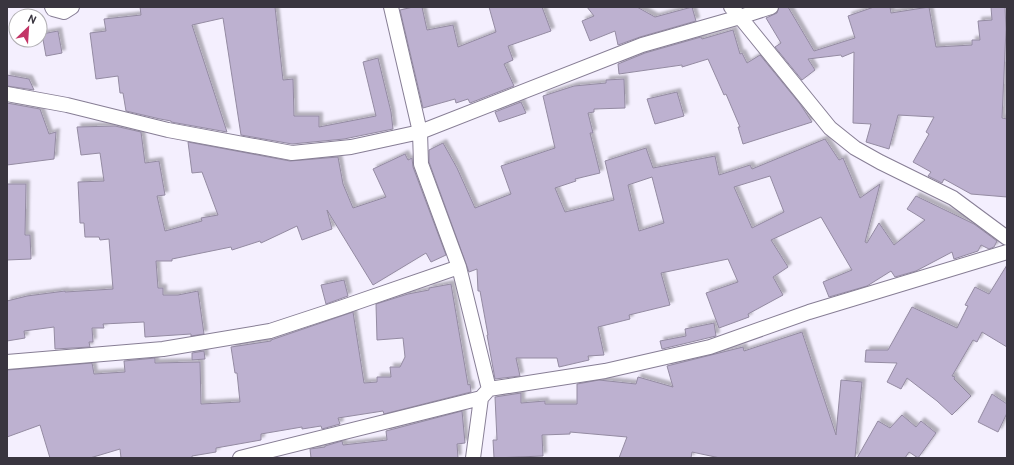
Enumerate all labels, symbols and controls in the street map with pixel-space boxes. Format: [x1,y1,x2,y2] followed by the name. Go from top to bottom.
[8,8,48,48] north arrow
[26,11,39,27] text: N

